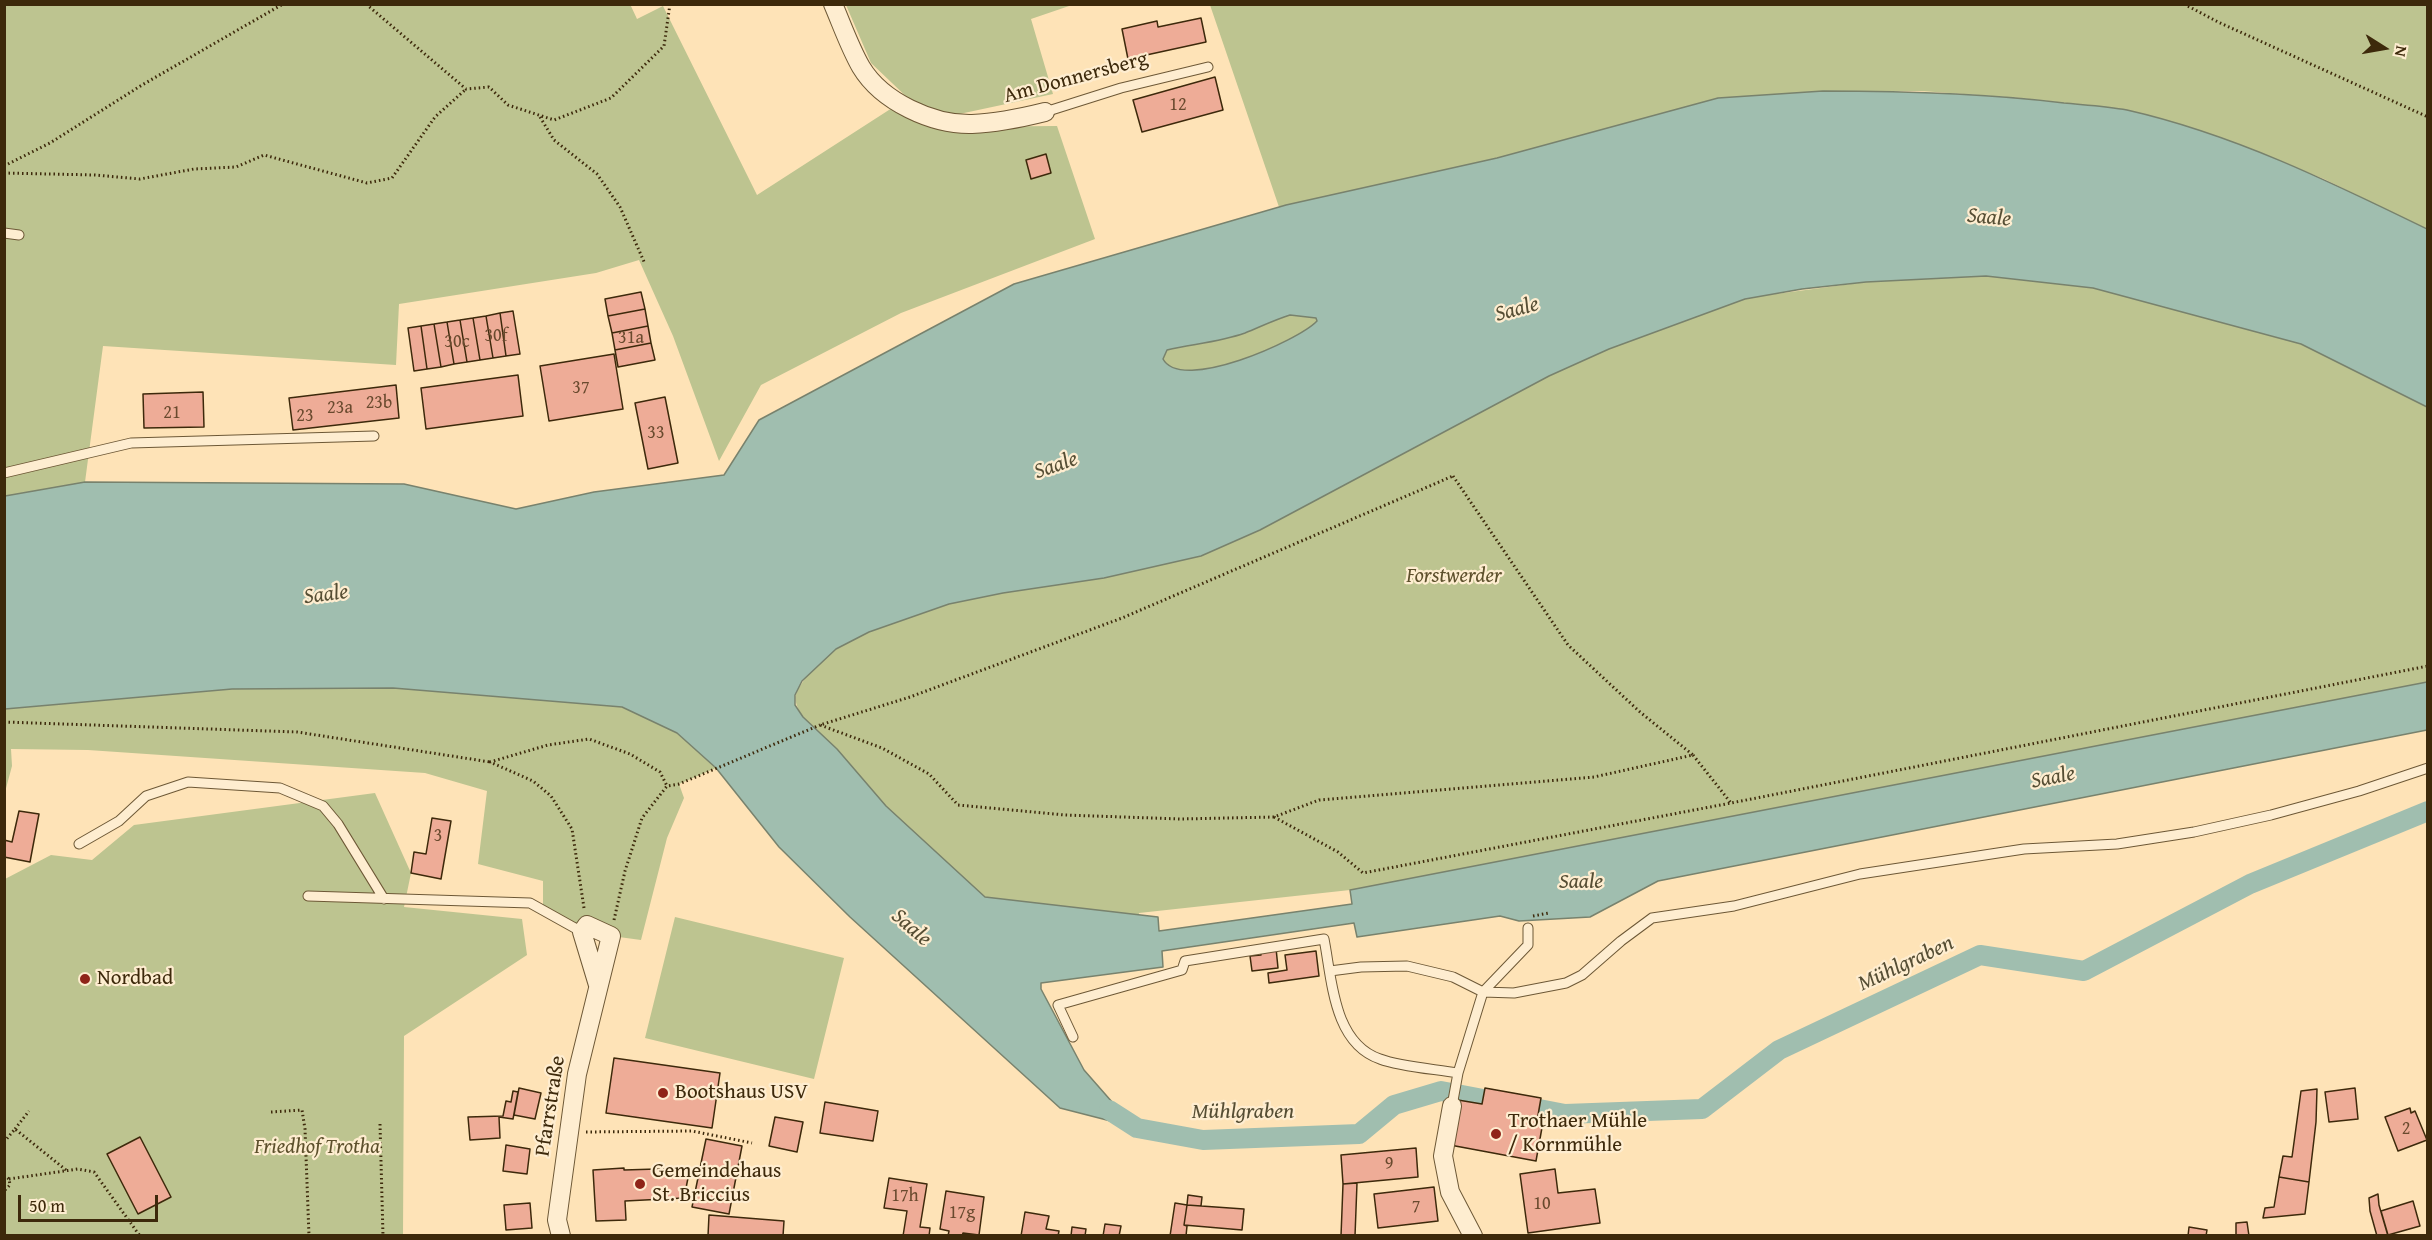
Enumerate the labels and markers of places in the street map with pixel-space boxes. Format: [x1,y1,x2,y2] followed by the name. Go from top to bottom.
[97,966,173,992] place label: Nordbad
[78,972,92,986] marker: Nordbad
[675,1080,808,1106] place label: Bootshaus USV
[656,1086,670,1100] marker: Bootshaus USV
[1508,1109,1647,1159] place label: Trothaer Mühle / Kornmühle
[1489,1127,1503,1141] marker: Trothaer Mühle / Kornmühle
[652,1159,781,1209] place label: Gemeindehaus St. Briccius
[633,1177,647,1191] marker: Gemeindehaus St. Briccius

